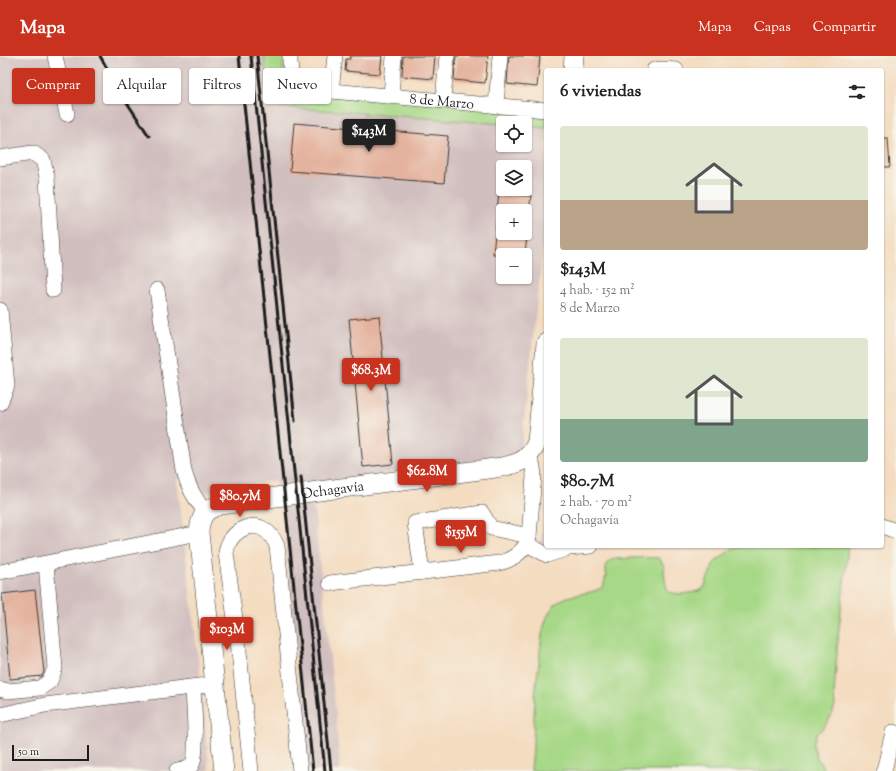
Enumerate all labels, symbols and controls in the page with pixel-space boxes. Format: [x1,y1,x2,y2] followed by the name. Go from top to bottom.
[20,15,65,42] text: Mapa
[698,18,732,38] text: Mapa
[754,18,791,38] text: Capas
[813,18,876,38] text: Compartir
[12,68,95,104] chip: Comprar
[103,68,181,104] chip: Alquilar
[189,68,255,104] chip: Filtros
[263,68,331,104] chip: Nuevo
[560,80,641,104] text: 6 viviendas
[846,81,868,103] icon: filters
[409,90,475,116] street label: 8 de Marzo
[496,116,532,284] map controls
[496,116,532,152] button: locate
[341,119,397,153] pin: $143M
[351,123,387,141] text: $143M
[678,152,750,224] icon: home
[496,160,532,196] button: layers
[496,204,532,240] button: +
[496,248,532,284] button: −
[560,258,606,282] text: $143M
[560,282,635,300] text: 4 hab. · 152 m²
[560,300,620,318] text: 8 de Marzo
[338,358,404,392] pin: $68.3M
[351,362,391,380] text: $68.3M
[678,364,750,436] icon: home
[394,459,460,493] pin: $62.8M
[407,463,447,481] text: $62.8M
[560,470,614,494] text: $80.7M
[300,477,366,505] street label: Ochagavía
[207,484,273,518] pin: $80.7M
[219,488,261,506] text: $80.7M
[560,494,632,512] text: 2 hab. · 70 m²
[560,512,619,530] text: Ochagavía
[433,520,489,554] pin: $155M
[445,524,477,542] text: $155M
[199,617,255,651] pin: $103M
[209,621,245,639] text: $103M
[12,743,89,762] scale bar
[18,744,39,760] text: 50 m

